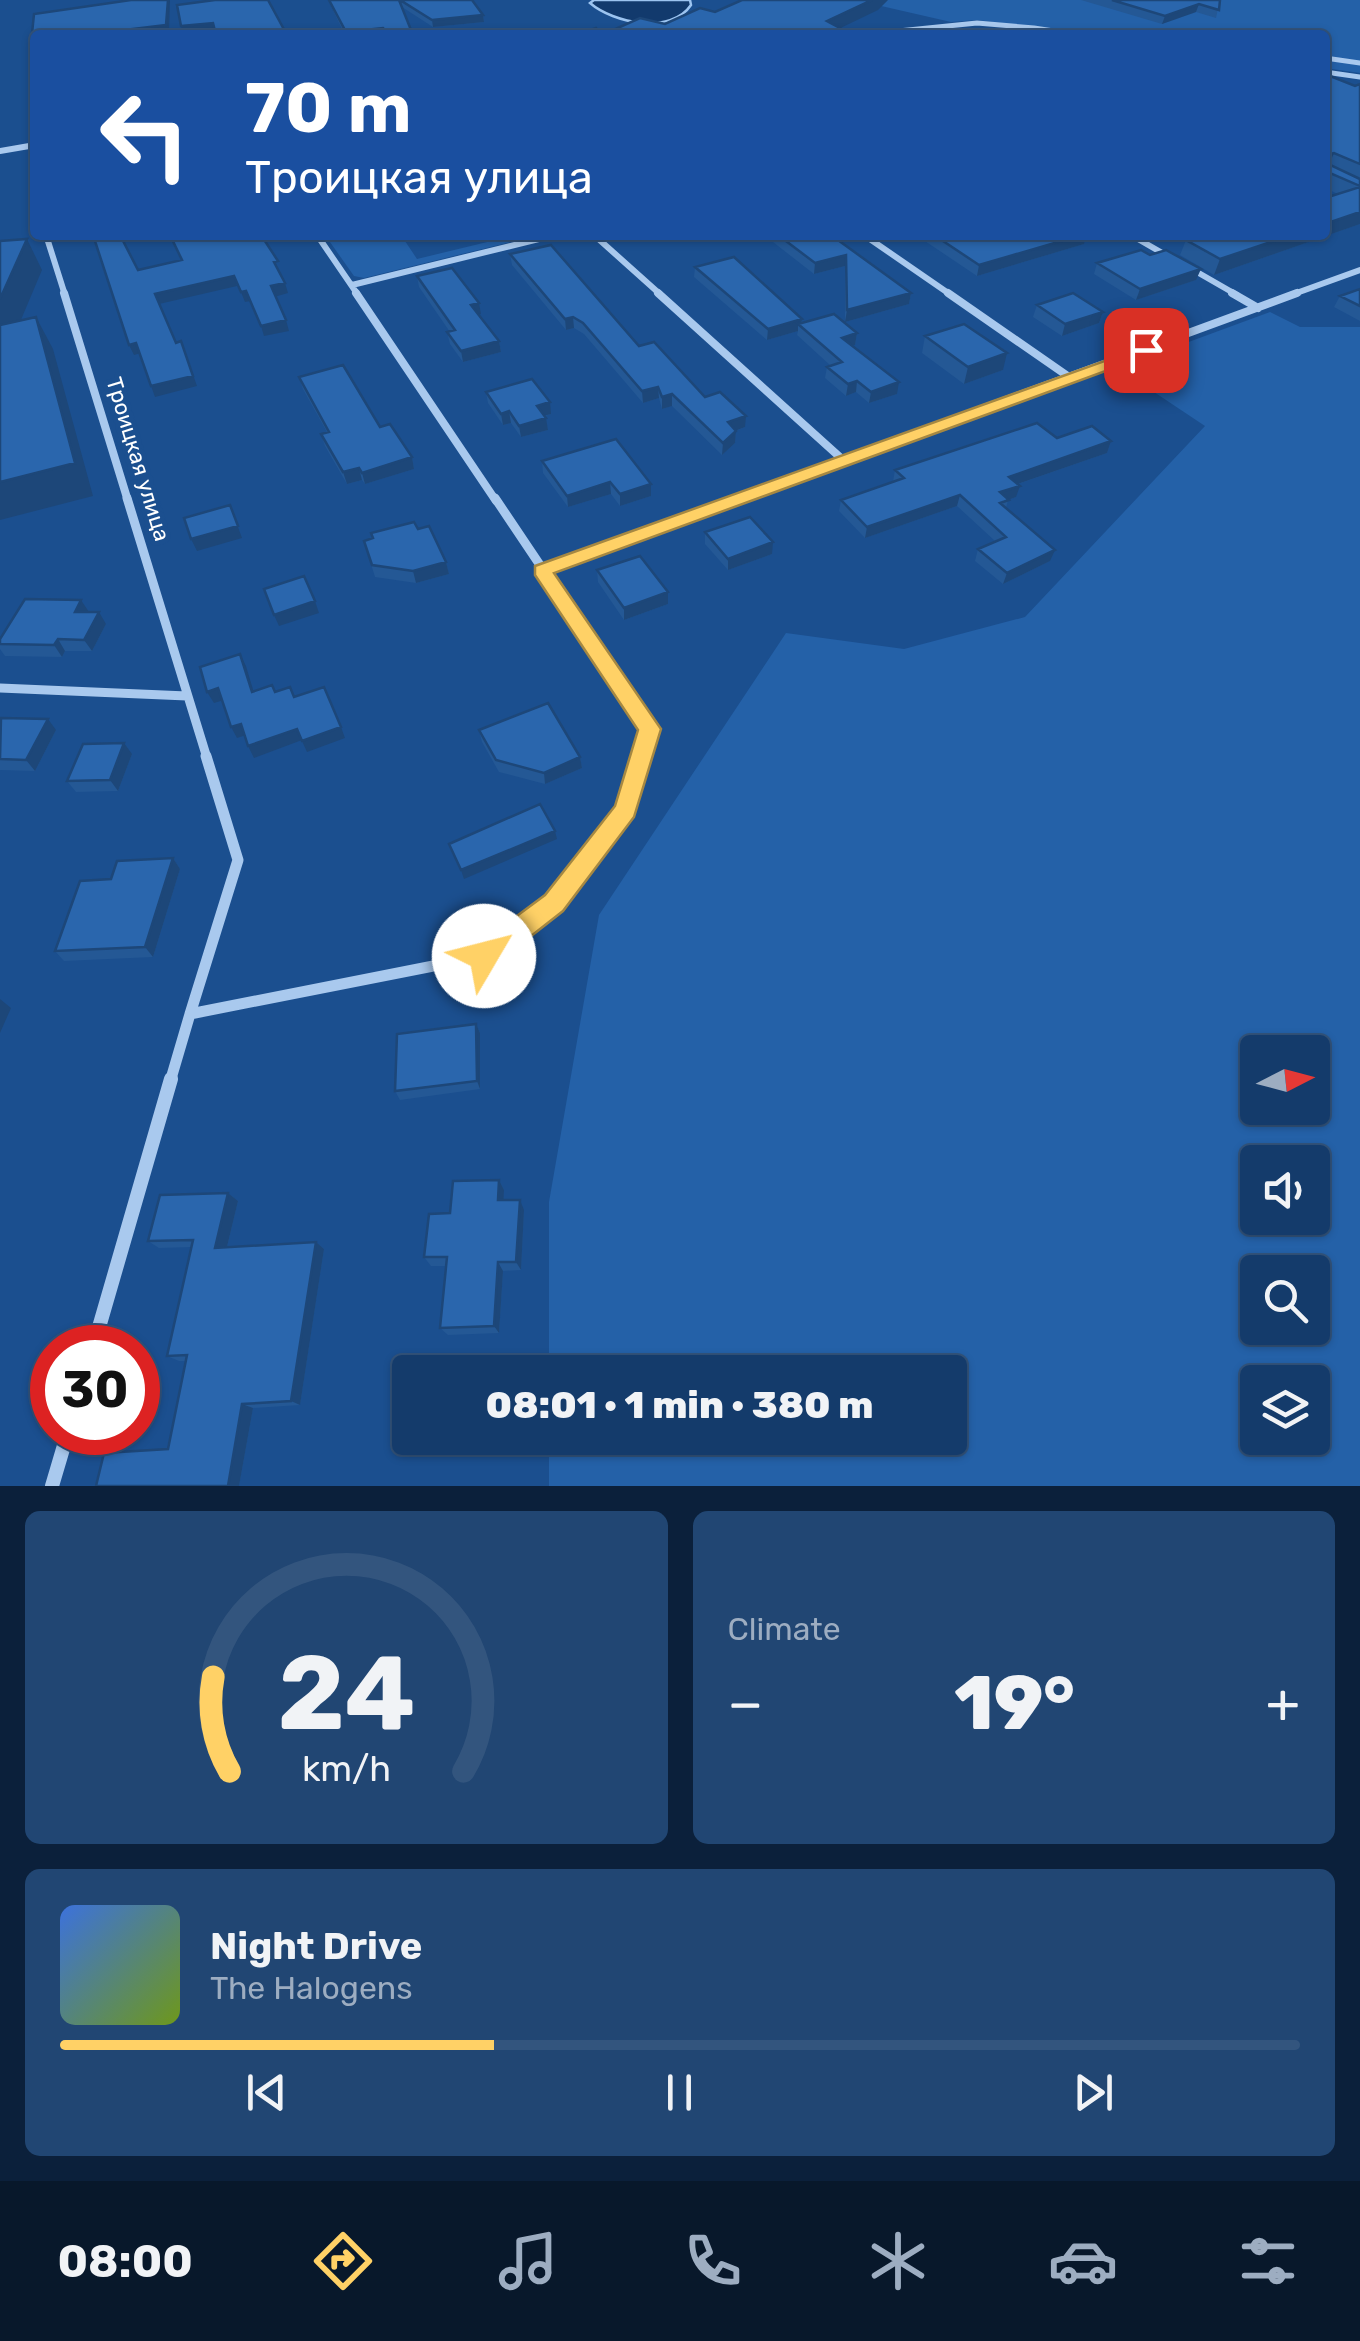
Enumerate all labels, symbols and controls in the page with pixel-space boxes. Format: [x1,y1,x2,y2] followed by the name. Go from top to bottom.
[245,67,412,150] text: 70 m
[80,70,210,200] icon: left
[245,151,593,204] text: Троицкая улица
[1104,308,1189,393] pin
[1119,323,1174,378] icon: arrive
[100,374,176,544] street label: Троицкая улица
[432,904,536,1008] position arrow
[1240,1035,1330,1125] north arrow
[1240,1035,1330,1455] map controls
[1240,1145,1330,1235] button: sound
[1240,1255,1330,1345] button: search
[30,1325,160,1455] speed limit sign: 30
[1240,1365,1330,1455] button: layers
[486,1382,873,1428] text: 08:01 · 1 min · 380 m
[728,1610,841,1648] text: Climate
[277,1632,415,1755] text: 24
[954,1659,1075,1748] text: 19°
[728,1671,763,1736] text: −
[1266,1671,1300,1736] text: +
[302,1748,391,1790] text: km/h
[210,1923,422,1969] text: Night Drive
[210,1969,413,2007] text: The Halogens
[239,2065,294,2120] icon: previous
[652,2065,707,2120] icon: pause
[1066,2065,1121,2120] icon: next
[308,2226,378,2296] icon: directions
[493,2226,563,2296] icon: music
[678,2226,748,2296] icon: phone
[863,2226,933,2296] icon: climate
[1048,2226,1118,2296] icon: car
[1233,2226,1303,2296] icon: filters
[57,2235,193,2288] text: 08:00

